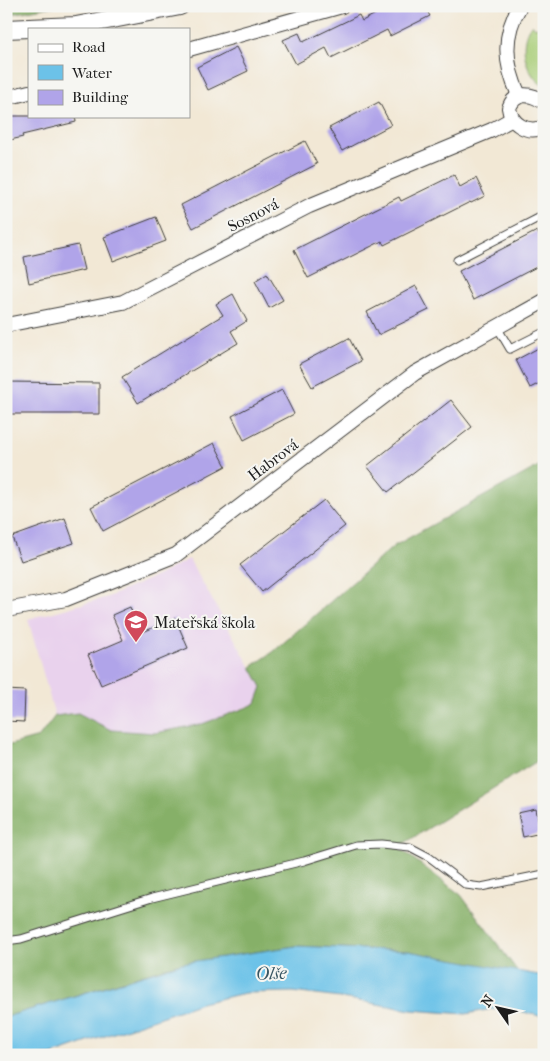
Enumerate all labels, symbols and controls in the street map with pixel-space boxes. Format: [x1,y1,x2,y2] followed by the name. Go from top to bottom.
[28,28,190,118] legend
[72,38,106,56] text: Road
[71,64,112,82] text: Water
[72,88,129,106] text: Building
[224,194,282,236] street label: Sosnová
[244,435,302,485] street label: Habrová
[123,609,149,643] school or university icon: Mateřská škola
[154,613,256,632] place label: Mateřská škola
[255,963,288,985] water label: Olše
[472,984,522,1034] north arrow
[478,992,498,1010] text: N

